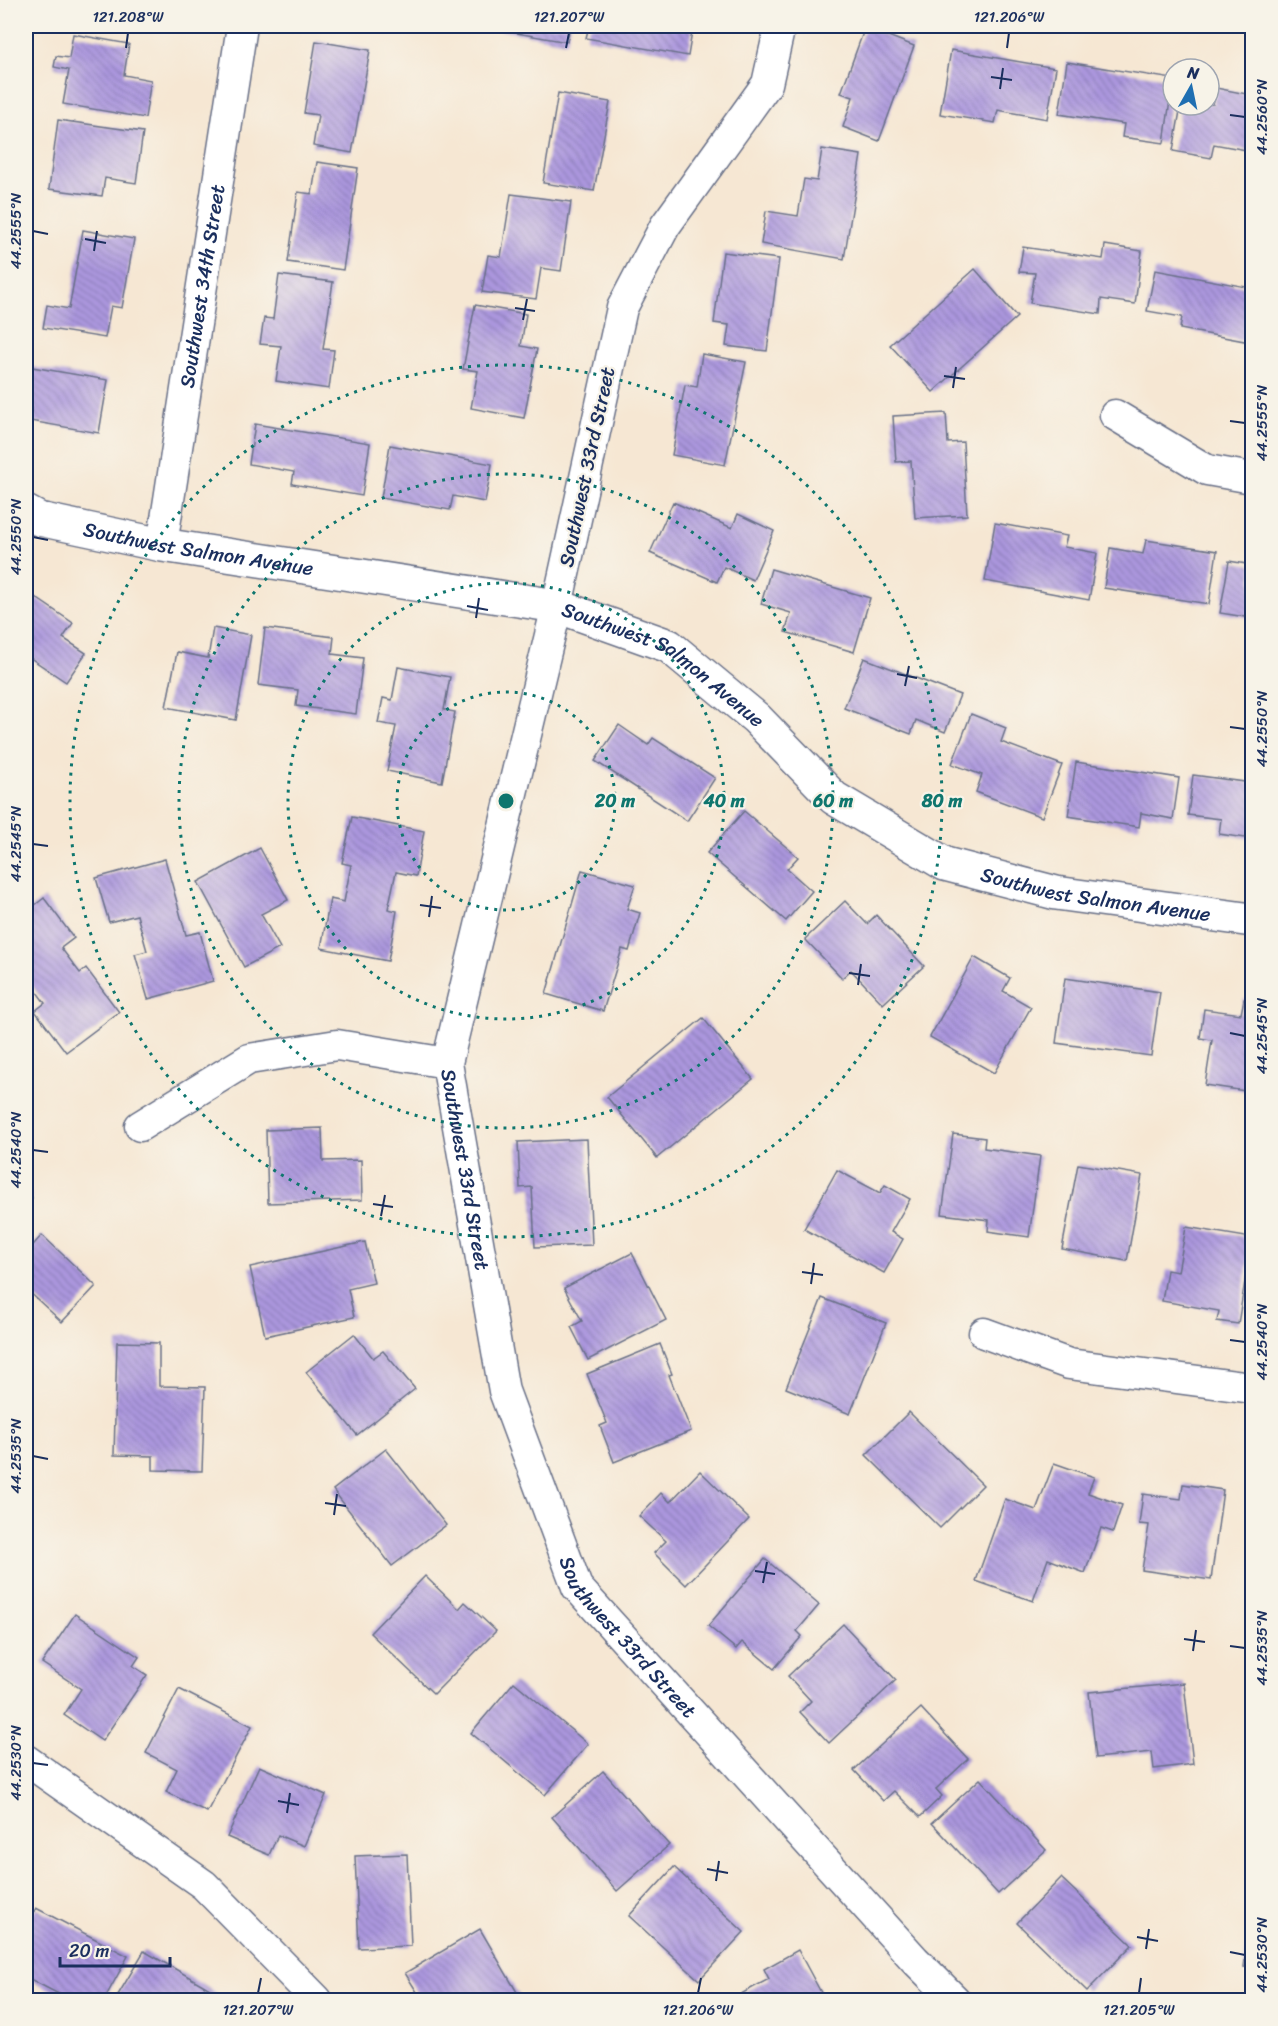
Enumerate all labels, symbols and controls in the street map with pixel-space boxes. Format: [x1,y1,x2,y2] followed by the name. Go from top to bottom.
[92,4,164,30] text: 121.208°W
[534,4,605,30] text: 121.207°W
[974,4,1045,30] text: 121.206°W
[1161,57,1221,117] north arrow
[1185,57,1202,88] text: N
[1249,78,1275,155] text: 44.2560°N
[169,182,235,390] street label: Southwest 34th Street
[3,192,29,269] text: 44.2555°N
[549,363,625,570] street label: Southwest 33rd Street
[1249,384,1275,461] text: 44.2555°N
[3,498,29,575] text: 44.2550°N
[80,511,316,586] street label: Southwest Salmon Avenue
[557,592,774,736] street label: Southwest Salmon Avenue
[1249,690,1275,767] text: 44.2550°N
[594,785,635,817] text: 20 m
[702,785,745,817] text: 40 m
[812,785,853,817] text: 60 m
[921,785,963,817] text: 80 m
[496,791,516,811] centre of rings
[3,805,29,882] text: 44.2545°N
[977,857,1213,932] street label: Southwest Salmon Avenue
[1249,997,1275,1074] text: 44.2545°N
[431,1066,500,1273] street label: Southwest 33rd Street
[3,1111,29,1188] text: 44.2540°N
[1249,1303,1275,1380] text: 44.2540°N
[3,1418,29,1494] text: 44.2535°N
[549,1551,706,1726] street label: Southwest 33rd Street
[1249,1610,1275,1686] text: 44.2535°N
[3,1725,29,1801] text: 44.2530°N
[1249,1917,1275,1993] text: 44.2530°N
[60,1930,170,1968] scale bar
[69,1935,109,1967] text: 20 m
[223,1997,294,2023] text: 121.207°W
[663,1997,734,2023] text: 121.206°W
[1103,1997,1175,2023] text: 121.205°W

